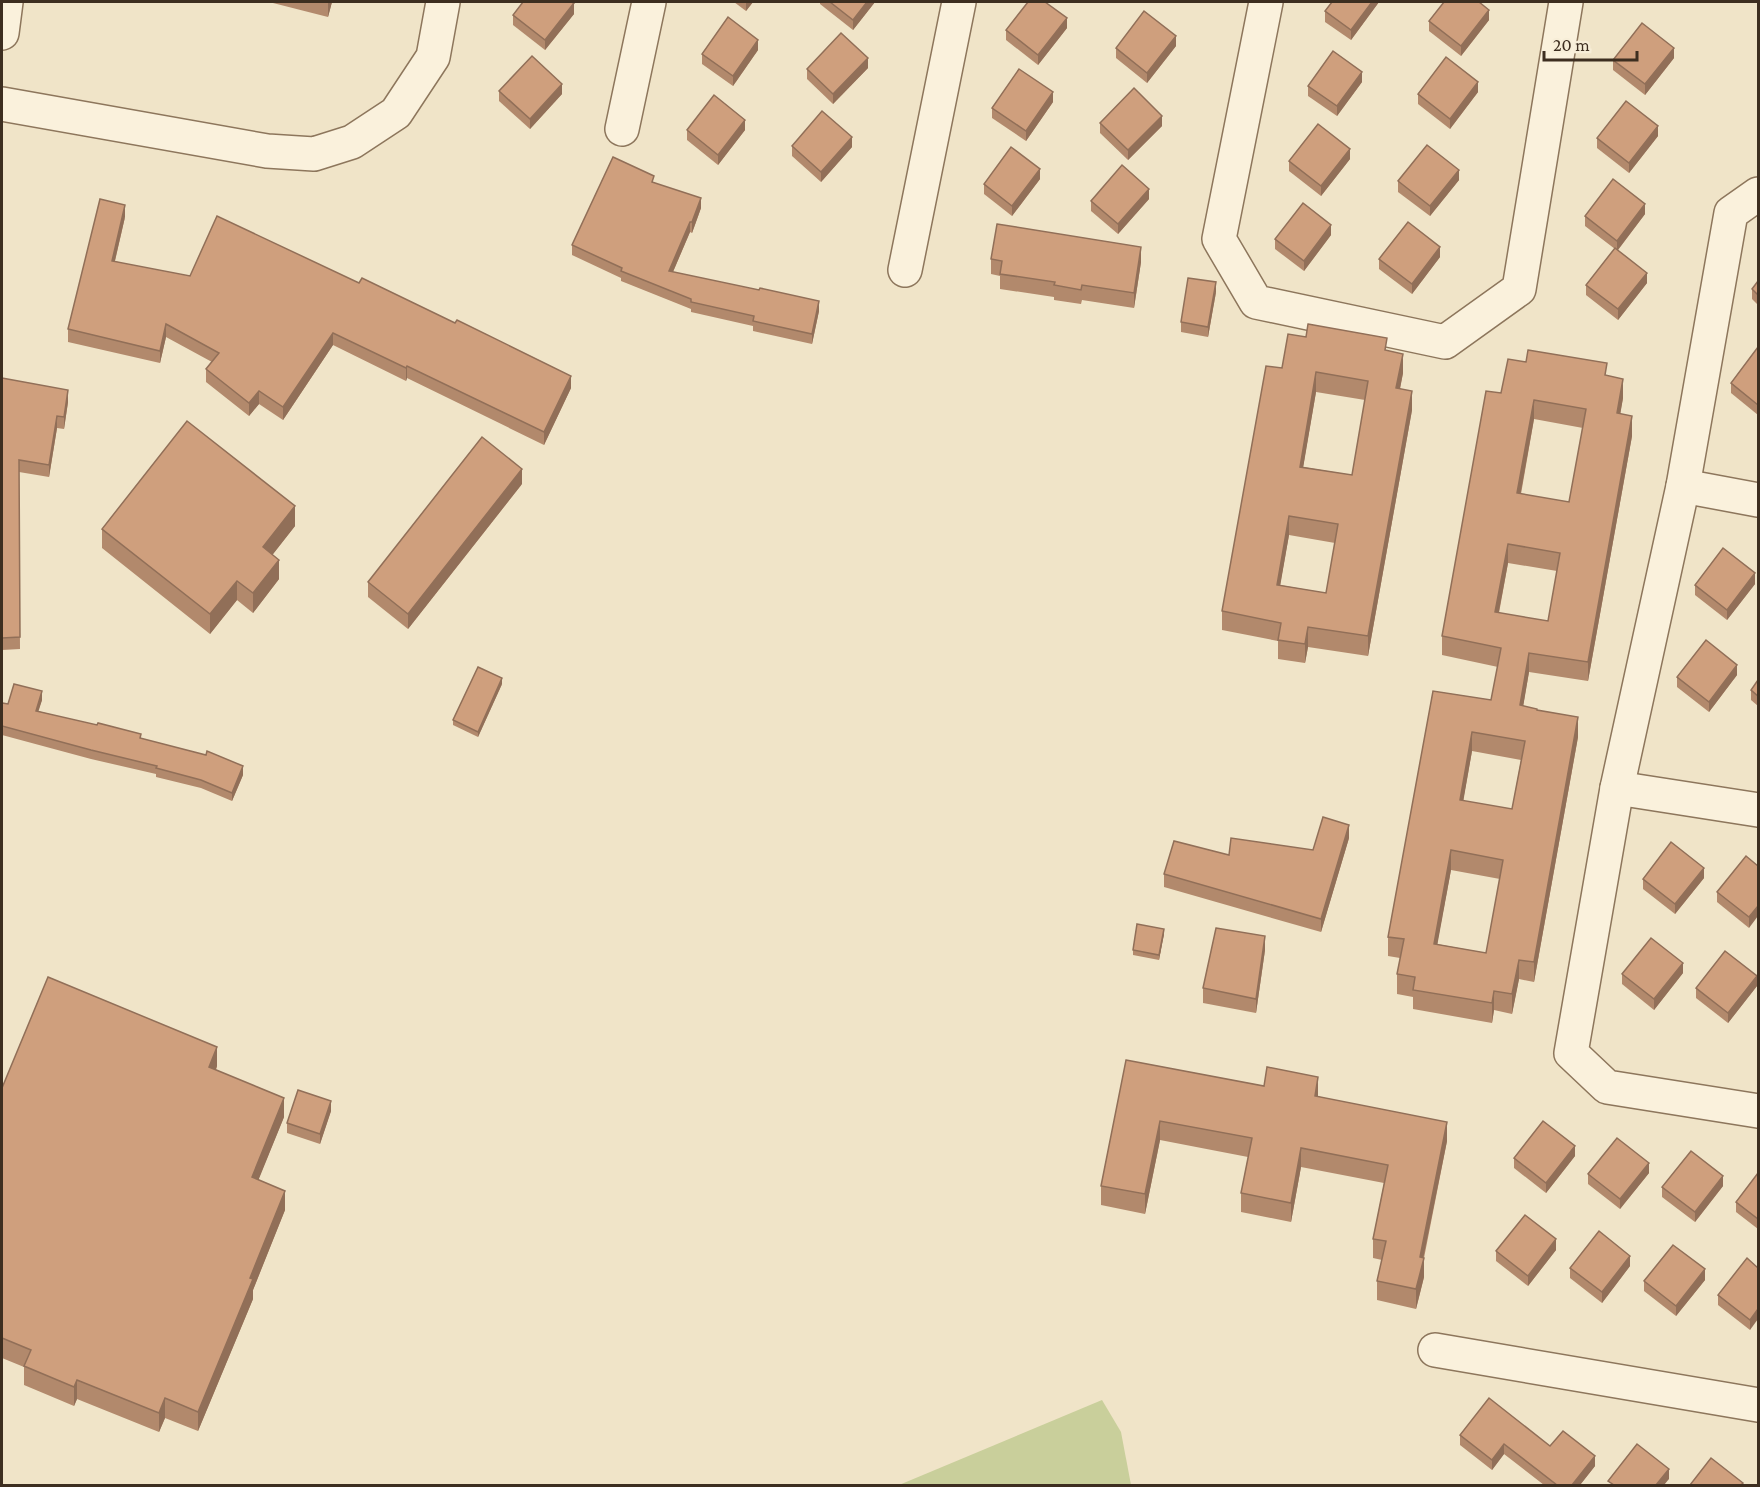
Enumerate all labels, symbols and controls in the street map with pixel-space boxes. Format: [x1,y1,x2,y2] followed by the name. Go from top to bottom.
[1544,24,1637,62] scale bar
[1553,35,1590,55] text: 20 m

